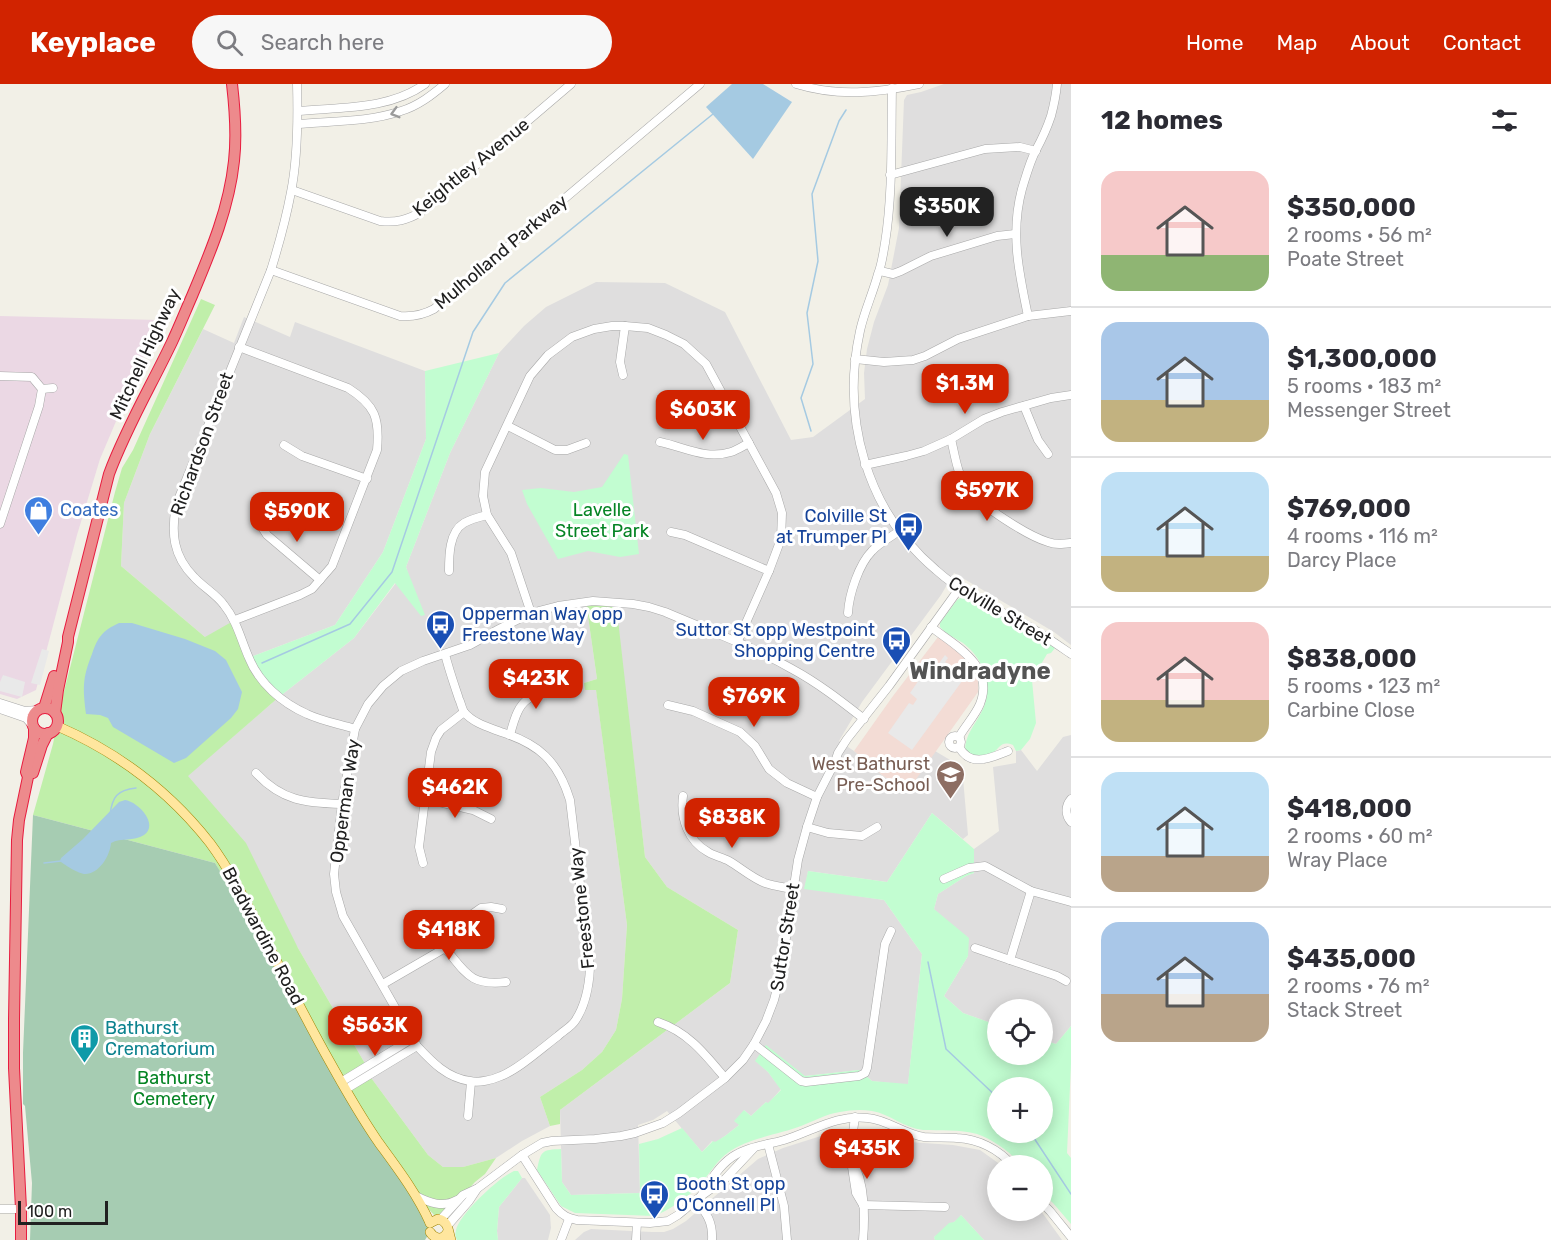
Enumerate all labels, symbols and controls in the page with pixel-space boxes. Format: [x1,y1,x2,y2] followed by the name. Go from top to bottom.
[192,15,612,69] search box
[30,26,156,59] text: Keyplace
[213,26,246,59] icon: search
[261,29,384,56] text: Search here
[1186,30,1243,55] text: Home
[1276,30,1317,55] text: Map
[1350,30,1410,55] text: About
[1443,30,1521,55] text: Contact
[1488,104,1521,137] icon: filters
[1101,105,1223,136] text: 12 homes
[390,106,401,118] one-way arrow
[408,113,534,221] street label: Keightley Avenue
[905,187,989,238] pin: $350K
[430,190,572,314] street label: Mulholland Parkway
[1287,192,1416,223] text: $350,000
[914,194,980,218] text: $350K
[1149,195,1221,267] icon: home
[1287,223,1432,247] text: 2 rooms · 56 m²
[1287,247,1404,271] text: Poate Street
[105,285,185,423] street label: Mitchell Highway
[1287,343,1437,374] text: $1,300,000
[1149,346,1221,418] icon: home
[923,364,1007,415] pin: $1.3M
[166,369,238,519] street label: Richardson Street
[936,371,994,395] text: $1.3M
[1287,374,1441,398] text: 5 rooms · 183 m²
[661,390,745,441] pin: $603K
[670,397,736,421] text: $603K
[1287,398,1451,422] text: Messenger Street
[945,471,1029,522] pin: $597K
[955,478,1019,502] text: $597K
[255,492,339,543] pin: $590K
[1287,493,1411,524] text: $769,000
[23,494,55,536] shop icon: Coates
[1149,496,1221,568] icon: home
[60,499,118,521] place label: Coates
[264,499,330,523] text: $590K
[555,499,650,542] park label: Lavelle Street Park
[776,505,887,548] place label: Colville St at Trumper Pl
[892,510,924,552] bus stop icon: Colville St at Trumper Pl
[1287,524,1438,548] text: 4 rooms · 116 m²
[1287,548,1396,572] text: Darcy Place
[944,572,1056,650] street label: Colville Street
[462,603,623,646] place label: Opperman Way opp Freestone Way
[425,608,457,650] bus stop icon: Opperman Way opp Freestone Way
[676,619,875,662] place label: Suttor St opp Westpoint Shopping Centre
[880,624,912,666] bus stop icon: Suttor St opp Westpoint Shopping Centre
[1287,643,1417,674] text: $838,000
[1149,646,1221,718] icon: home
[909,657,1051,685] district label: Windradyne
[494,659,578,710] pin: $423K
[503,666,569,690] text: $423K
[1287,674,1440,698] text: 5 rooms · 123 m²
[712,677,796,728] pin: $769K
[722,684,786,708] text: $769K
[1287,698,1415,722] text: Carbine Close
[325,737,365,865] street label: Opperman Way
[812,753,930,796] place label: West Bathurst Pre-School
[935,758,967,800] school or university icon: West Bathurst Pre-School
[413,768,497,819] pin: $462K
[422,775,488,799] text: $462K
[1287,793,1412,824] text: $418,000
[1149,796,1221,868] icon: home
[690,798,774,849] pin: $838K
[699,805,765,829] text: $838K
[1287,824,1433,848] text: 2 rooms · 60 m²
[565,846,599,970] street label: Freestone Way
[1287,848,1387,872] text: Wray Place
[217,863,309,1009] street label: Bradwardine Road
[766,881,804,993] street label: Suttor Street
[407,910,491,961] pin: $418K
[417,917,481,941] text: $418K
[1287,943,1416,974] text: $435,000
[1149,946,1221,1018] icon: home
[1287,974,1430,998] text: 2 rooms · 76 m²
[1287,998,1402,1022] text: Stack Street
[987,999,1053,1221] map controls
[987,999,1053,1065] button: locate
[333,1006,417,1057] pin: $563K
[342,1013,408,1037] text: $563K
[105,1017,215,1060] place label: Bathurst Crematorium
[68,1022,100,1064] building icon: Bathurst Crematorium
[133,1067,215,1110] park label: Bathurst Cemetery
[987,1077,1053,1143] button: +
[825,1129,909,1180] pin: $435K
[834,1136,900,1160] text: $435K
[987,1155,1053,1221] button: −
[676,1173,785,1216] place label: Booth St opp O'Connell Pl
[639,1178,671,1220] bus stop icon: Booth St opp O'Connell Pl
[18,1198,108,1226] scale bar
[27,1202,72,1221] text: 100 m

